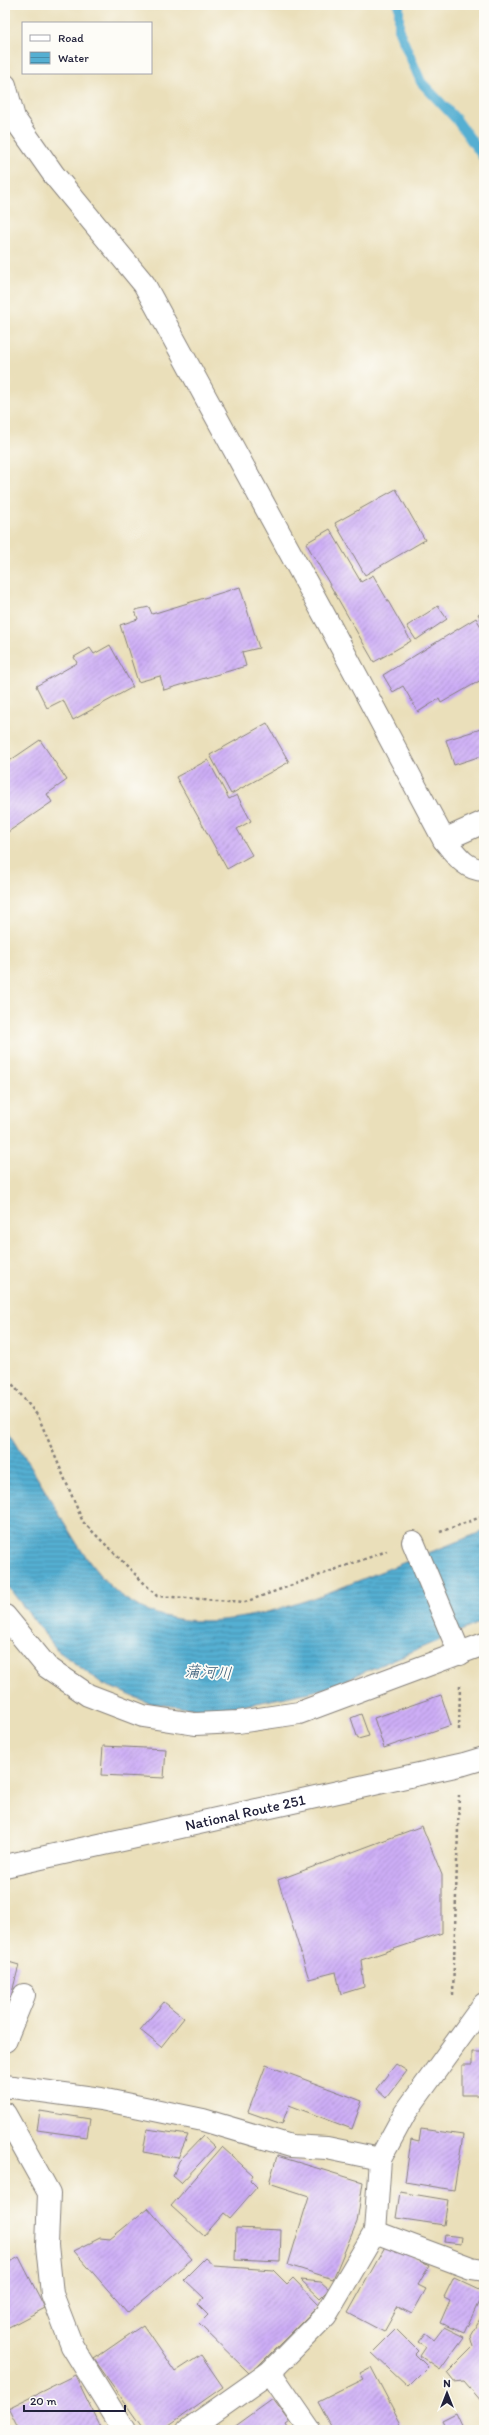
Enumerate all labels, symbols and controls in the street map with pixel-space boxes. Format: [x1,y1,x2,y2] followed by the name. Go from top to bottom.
[22,22,152,74] legend
[58,31,84,45] text: Road
[58,51,89,65] text: Water
[184,1661,232,1683] water label: 蒲河川
[183,1791,307,1835] street label: National Route 251
[427,2373,467,2413] north arrow
[443,2377,451,2390] text: N
[24,2387,125,2413] scale bar
[30,2394,57,2408] text: 20 m

